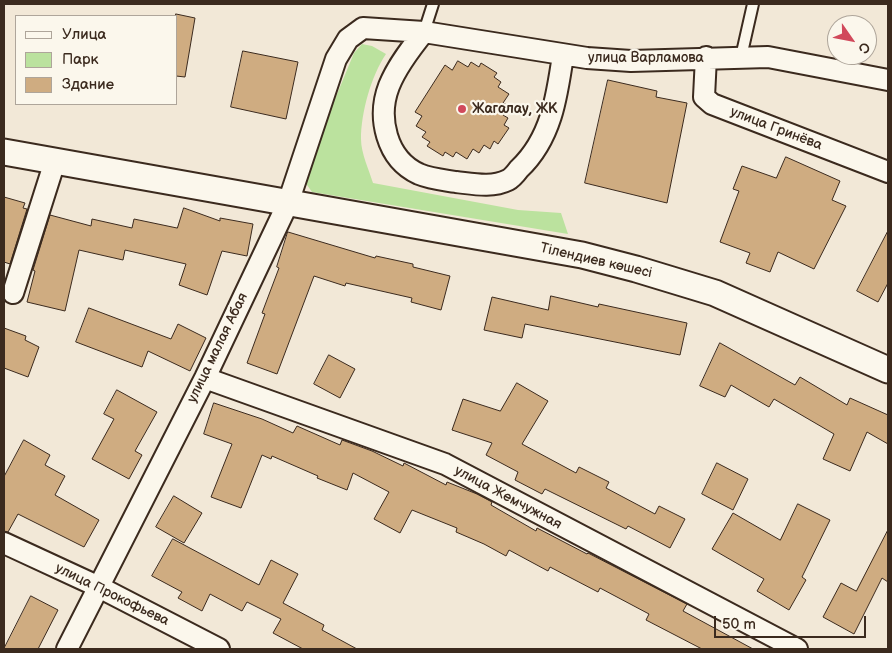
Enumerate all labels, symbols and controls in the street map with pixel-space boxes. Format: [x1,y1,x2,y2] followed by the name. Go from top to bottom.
[15,15,178,105] legend
[827,15,877,65] north arrow
[62,25,106,44] text: Улица
[854,39,874,57] text: С
[62,50,99,69] text: Парк
[588,50,704,66] street label: улица Варламова
[62,75,114,94] text: Здание
[472,101,557,117] place label: Жагалау, ЖК
[456,103,468,115] marker: Жагалау, ЖК
[728,104,824,154] street label: улица Гринёва
[538,240,654,282] street label: Тілендиев көшесі
[184,290,252,406] street label: улица малая Абая
[451,463,565,533] street label: улица Жемчужная
[52,560,172,630] street label: улица Прокофьева
[717,606,870,638] scale bar
[722,615,756,634] text: 50 m

